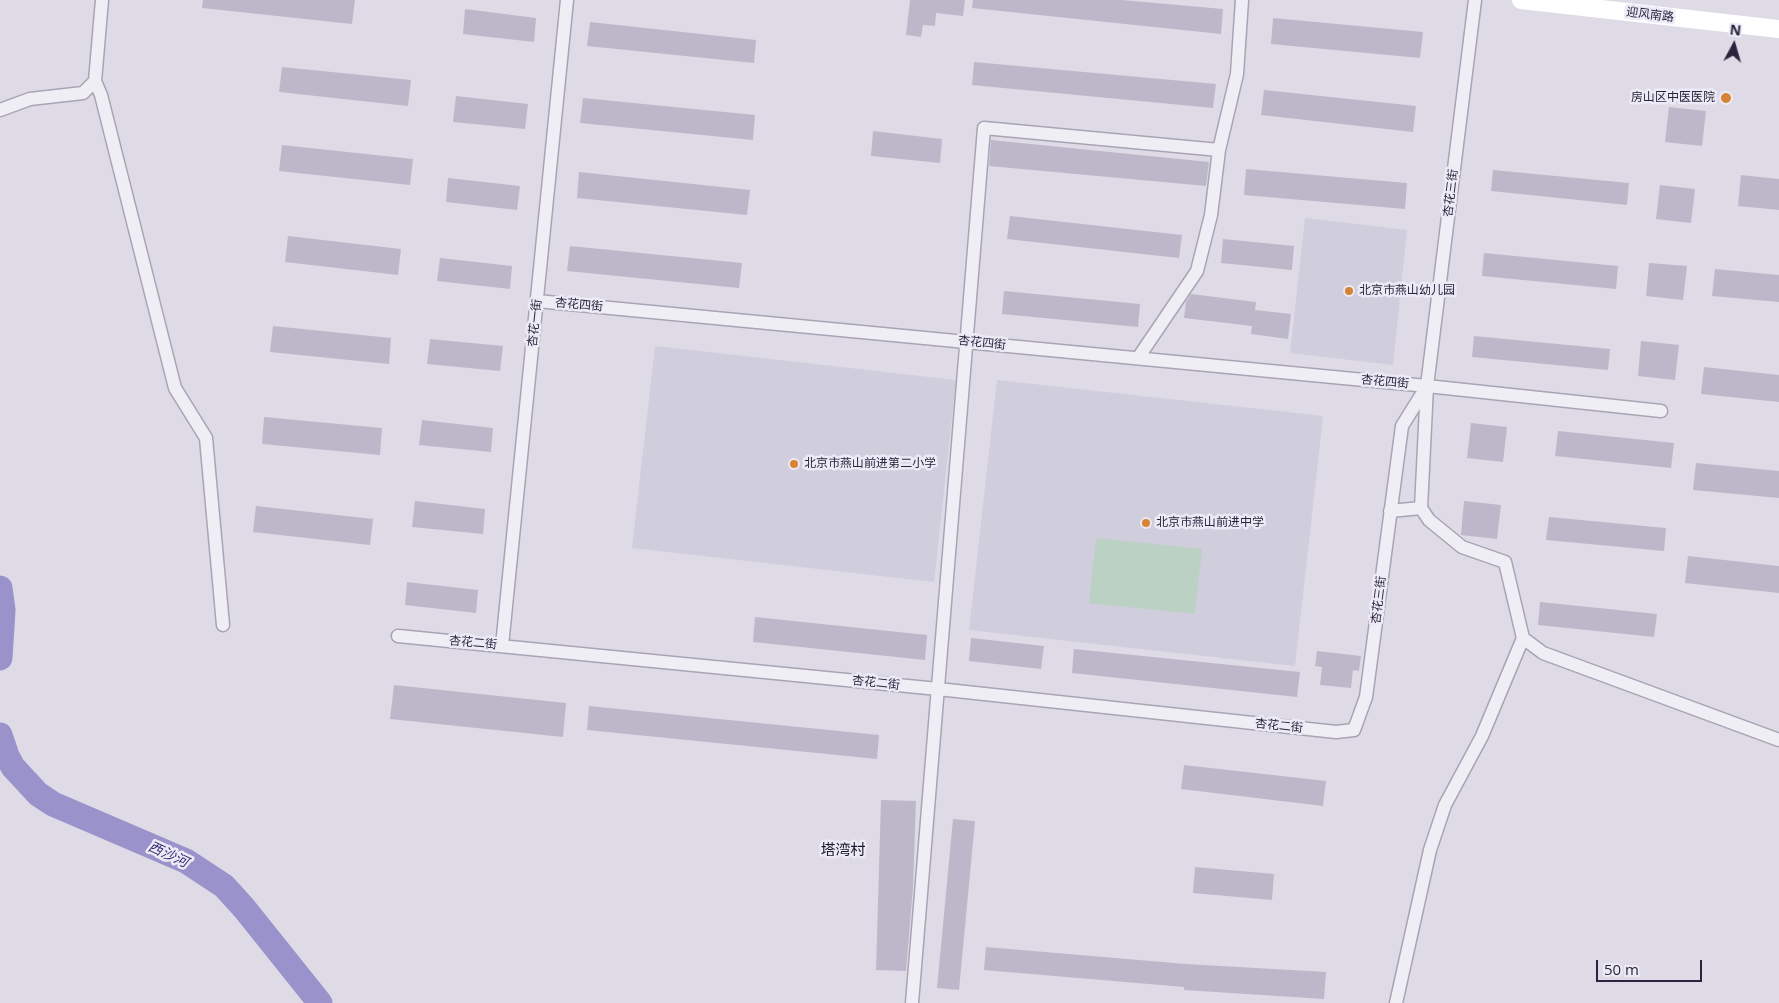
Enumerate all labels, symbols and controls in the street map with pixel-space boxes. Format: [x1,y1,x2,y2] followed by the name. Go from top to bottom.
[1625,5,1675,25] street label: 迎风南路
[1709,20,1759,70] north arrow
[1729,20,1742,40] text: N
[1631,91,1715,105] place label: 房山区中医医院
[1719,91,1733,105] marker: 房山区中医医院
[1441,168,1461,218] street label: 杏花三街
[1359,284,1455,298] place label: 北京市燕山幼儿园
[1343,285,1355,297] marker: 北京市燕山幼儿园
[554,296,604,314] street label: 杏花四街
[525,298,545,348] street label: 杏花一街
[957,333,1007,353] street label: 杏花四街
[1360,373,1410,391] street label: 杏花四街
[804,457,936,471] place label: 北京市燕山前进第二小学
[788,458,800,470] marker: 北京市燕山前进第二小学
[1156,516,1264,530] place label: 北京市燕山前进中学
[1140,517,1152,529] marker: 北京市燕山前进中学
[1369,575,1389,625] street label: 杏花三街
[448,634,498,652] street label: 杏花二街
[851,673,901,693] street label: 杏花二街
[1254,716,1304,736] street label: 杏花二街
[145,839,191,871] water label: 西沙河
[821,842,865,860] district label: 塔湾村
[1599,950,1705,982] scale bar
[1604,959,1639,979] text: 50 m

